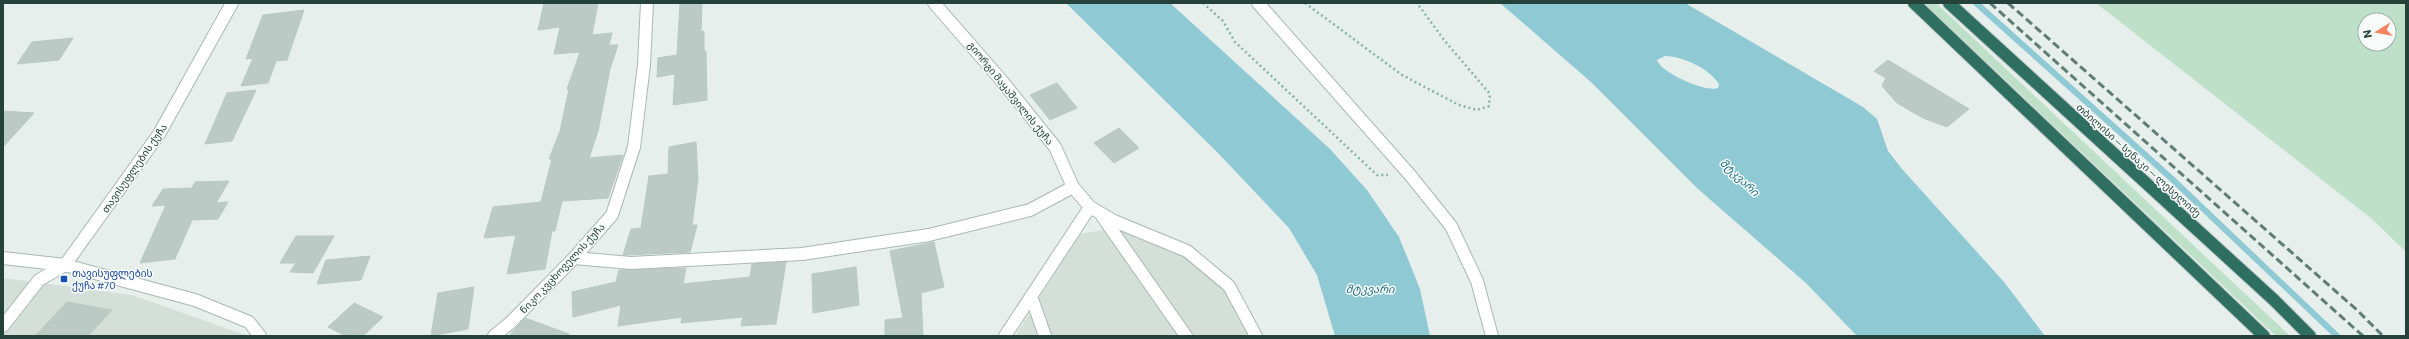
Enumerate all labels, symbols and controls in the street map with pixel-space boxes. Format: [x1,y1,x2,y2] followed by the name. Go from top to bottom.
[2357,12,2397,52] north arrow
[2360,29,2374,39] text: N
[965,39,1056,148] street label: გიორგი მაყაშვილის ქუჩა
[2073,101,2204,220] street label: თბილისი — სენაკი — ლესელიძე
[99,121,170,215] street label: თავისუფლების ქუჩა
[1717,156,1763,200] water label: მტკვარი
[517,220,608,316] street label: ნიკო კვცხოველის ქუჩა
[72,267,153,292] place label: თავისუფლების ქუჩა #70
[59,274,69,284] marker: თავისუფლების ქუჩა #70
[1346,282,1395,296] water label: მტკვარი

